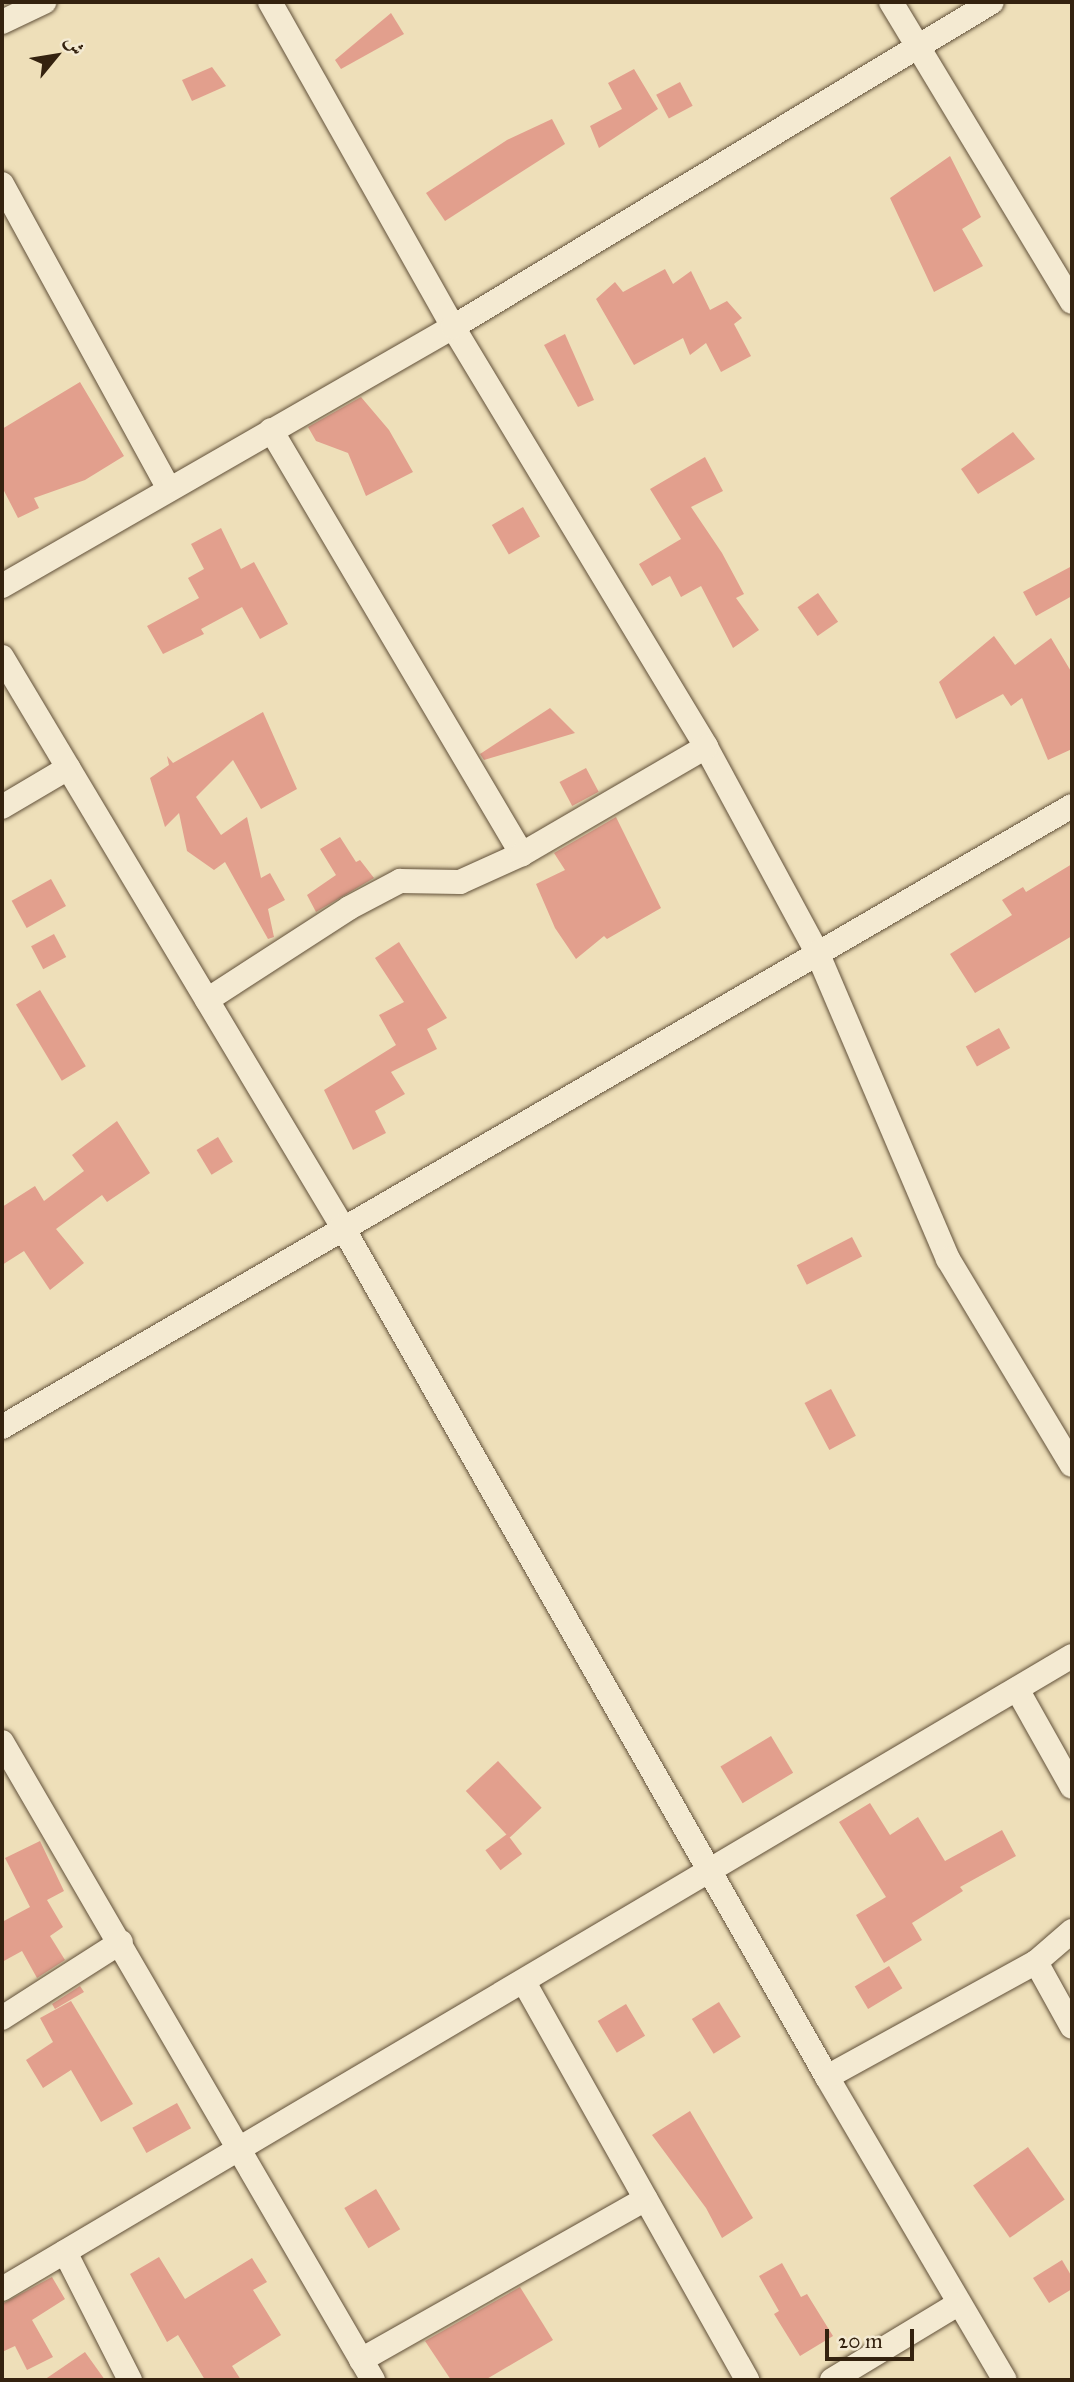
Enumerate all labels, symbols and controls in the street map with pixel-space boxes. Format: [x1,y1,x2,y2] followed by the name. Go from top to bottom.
[21,21,91,91] north arrow
[60,31,89,59] text: ش
[829,2316,918,2360] scale bar
[838,2328,883,2354] text: 20 m

